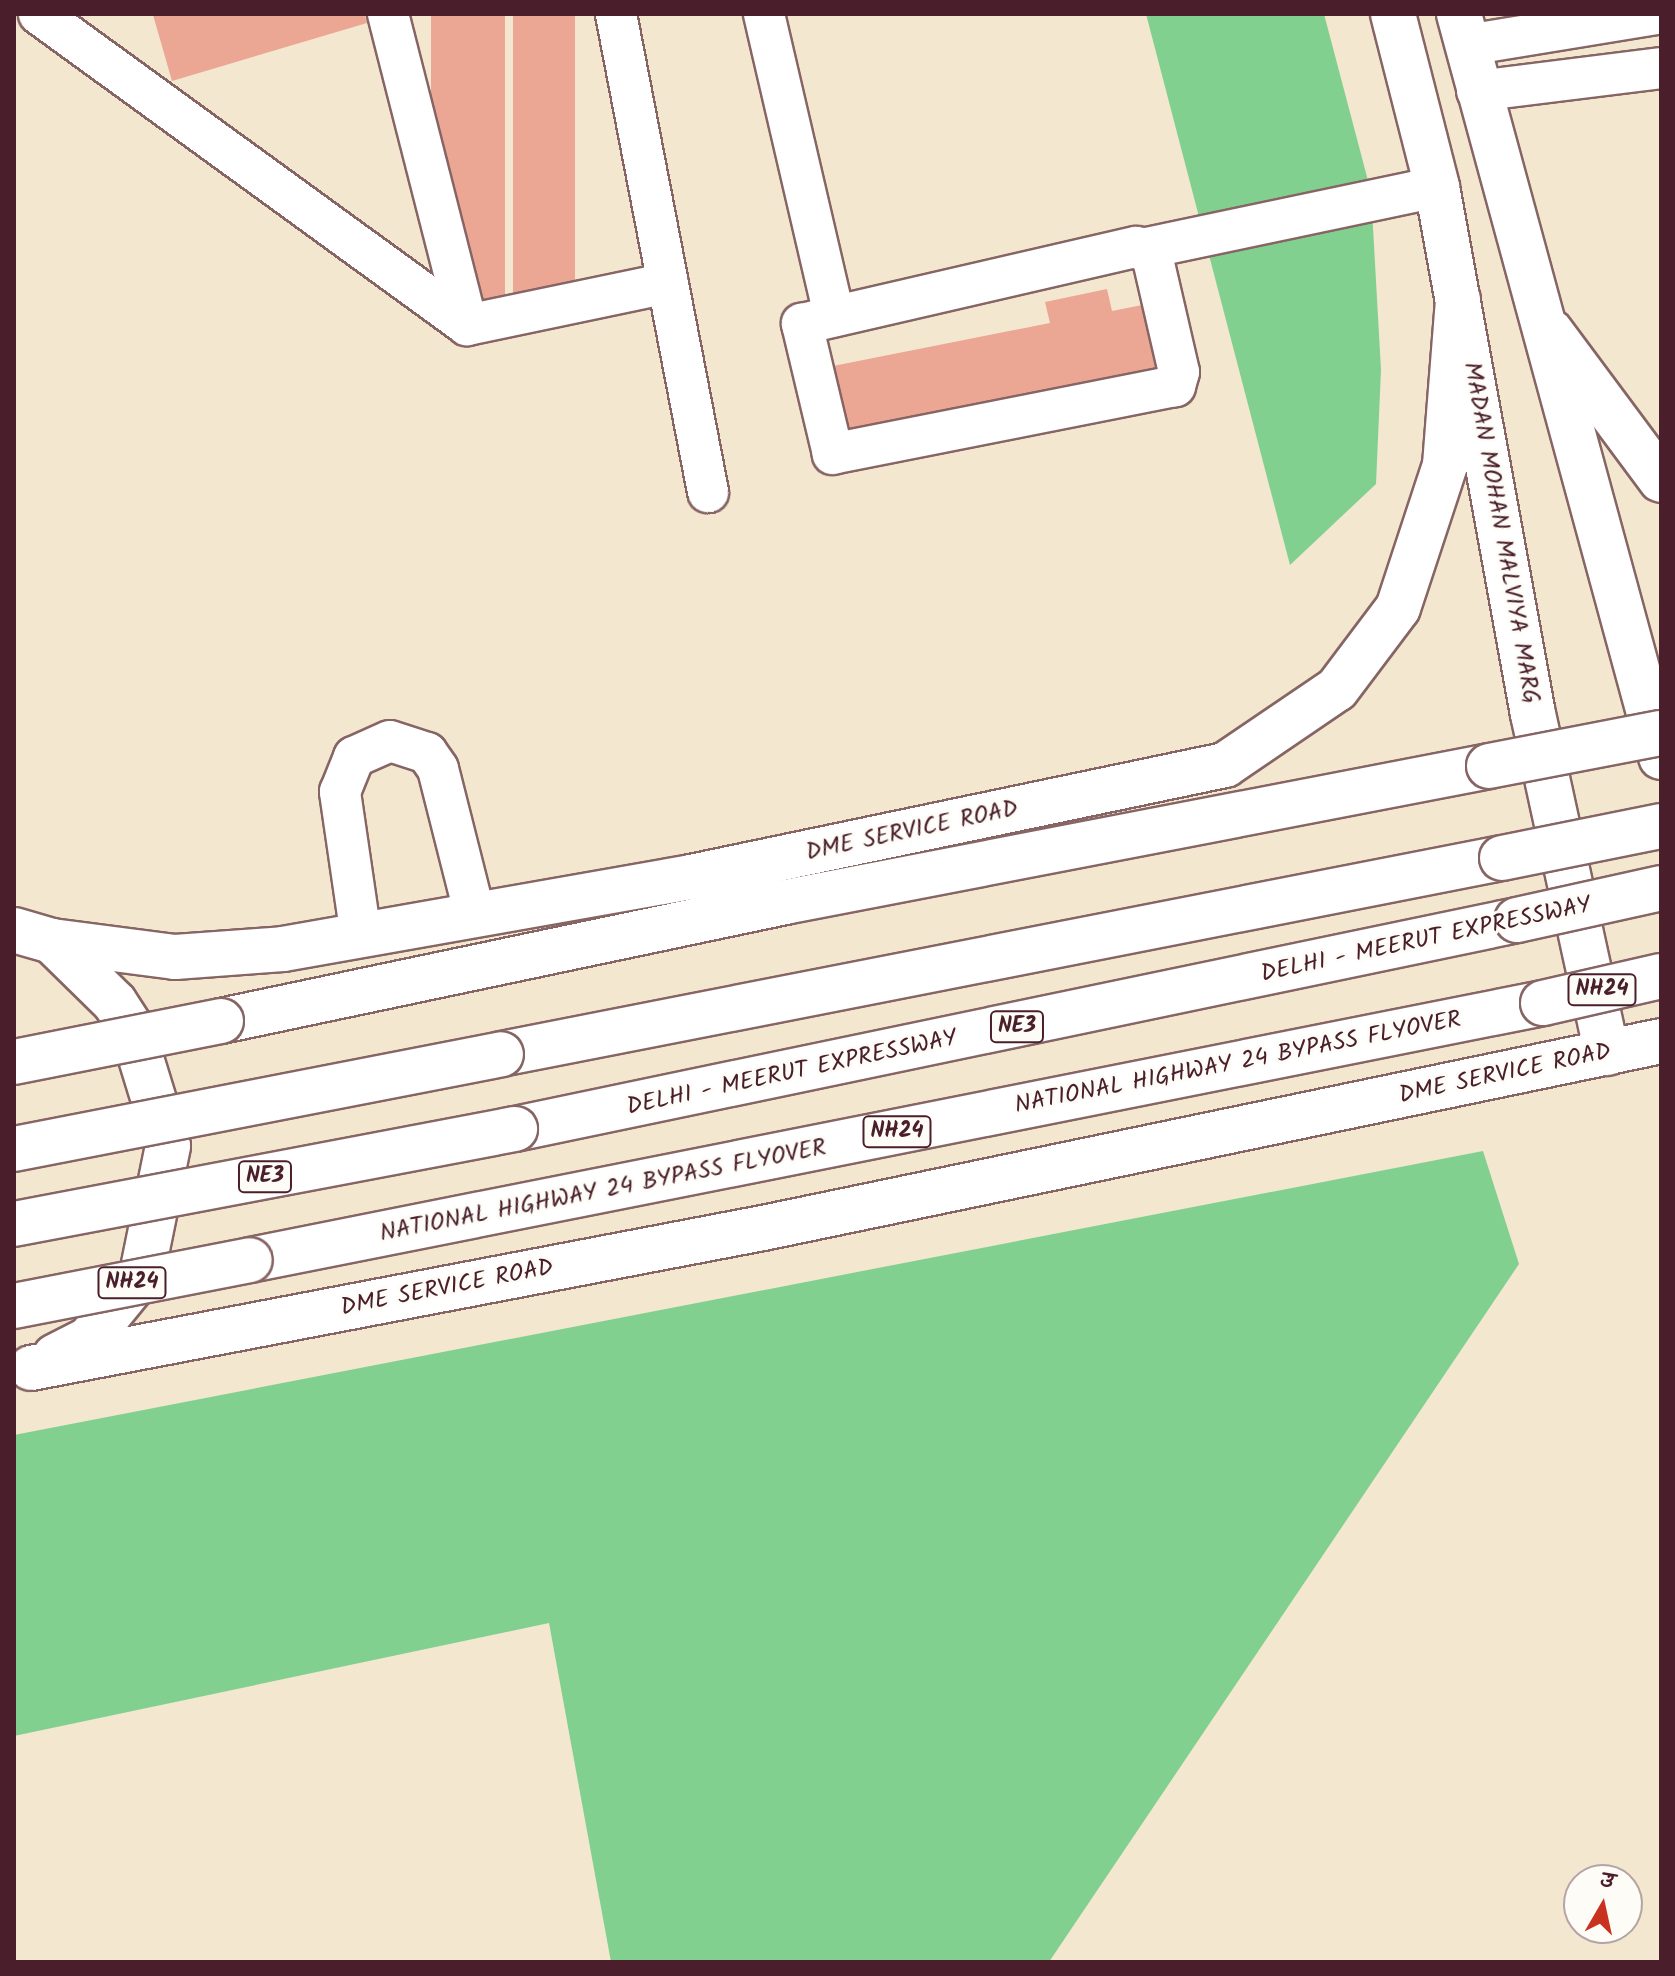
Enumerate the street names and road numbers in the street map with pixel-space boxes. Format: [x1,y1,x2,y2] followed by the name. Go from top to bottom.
[1457,360,1545,706] street label: MADAN MOHAN MALVIYA MARG
[803,794,1021,868] street label: DME SERVICE ROAD
[1258,891,1594,989] street label: DELHI - MEERUT EXPRESSWAY
[1566,972,1638,1008] road number: NH24
[1012,1006,1464,1120] street label: NATIONAL HIGHWAY 24 BYPASS FLYOVER
[989,1009,1045,1045] road number: NE3
[624,1024,960,1122] street label: DELHI - MEERUT EXPRESSWAY
[1396,1037,1614,1111] street label: DME SERVICE ROAD
[861,1114,933,1150] road number: NH24
[377,1134,829,1248] street label: NATIONAL HIGHWAY 24 BYPASS FLYOVER
[237,1159,293,1195] road number: NE3
[338,1253,556,1323] street label: DME SERVICE ROAD
[96,1265,168,1301] road number: NH24

